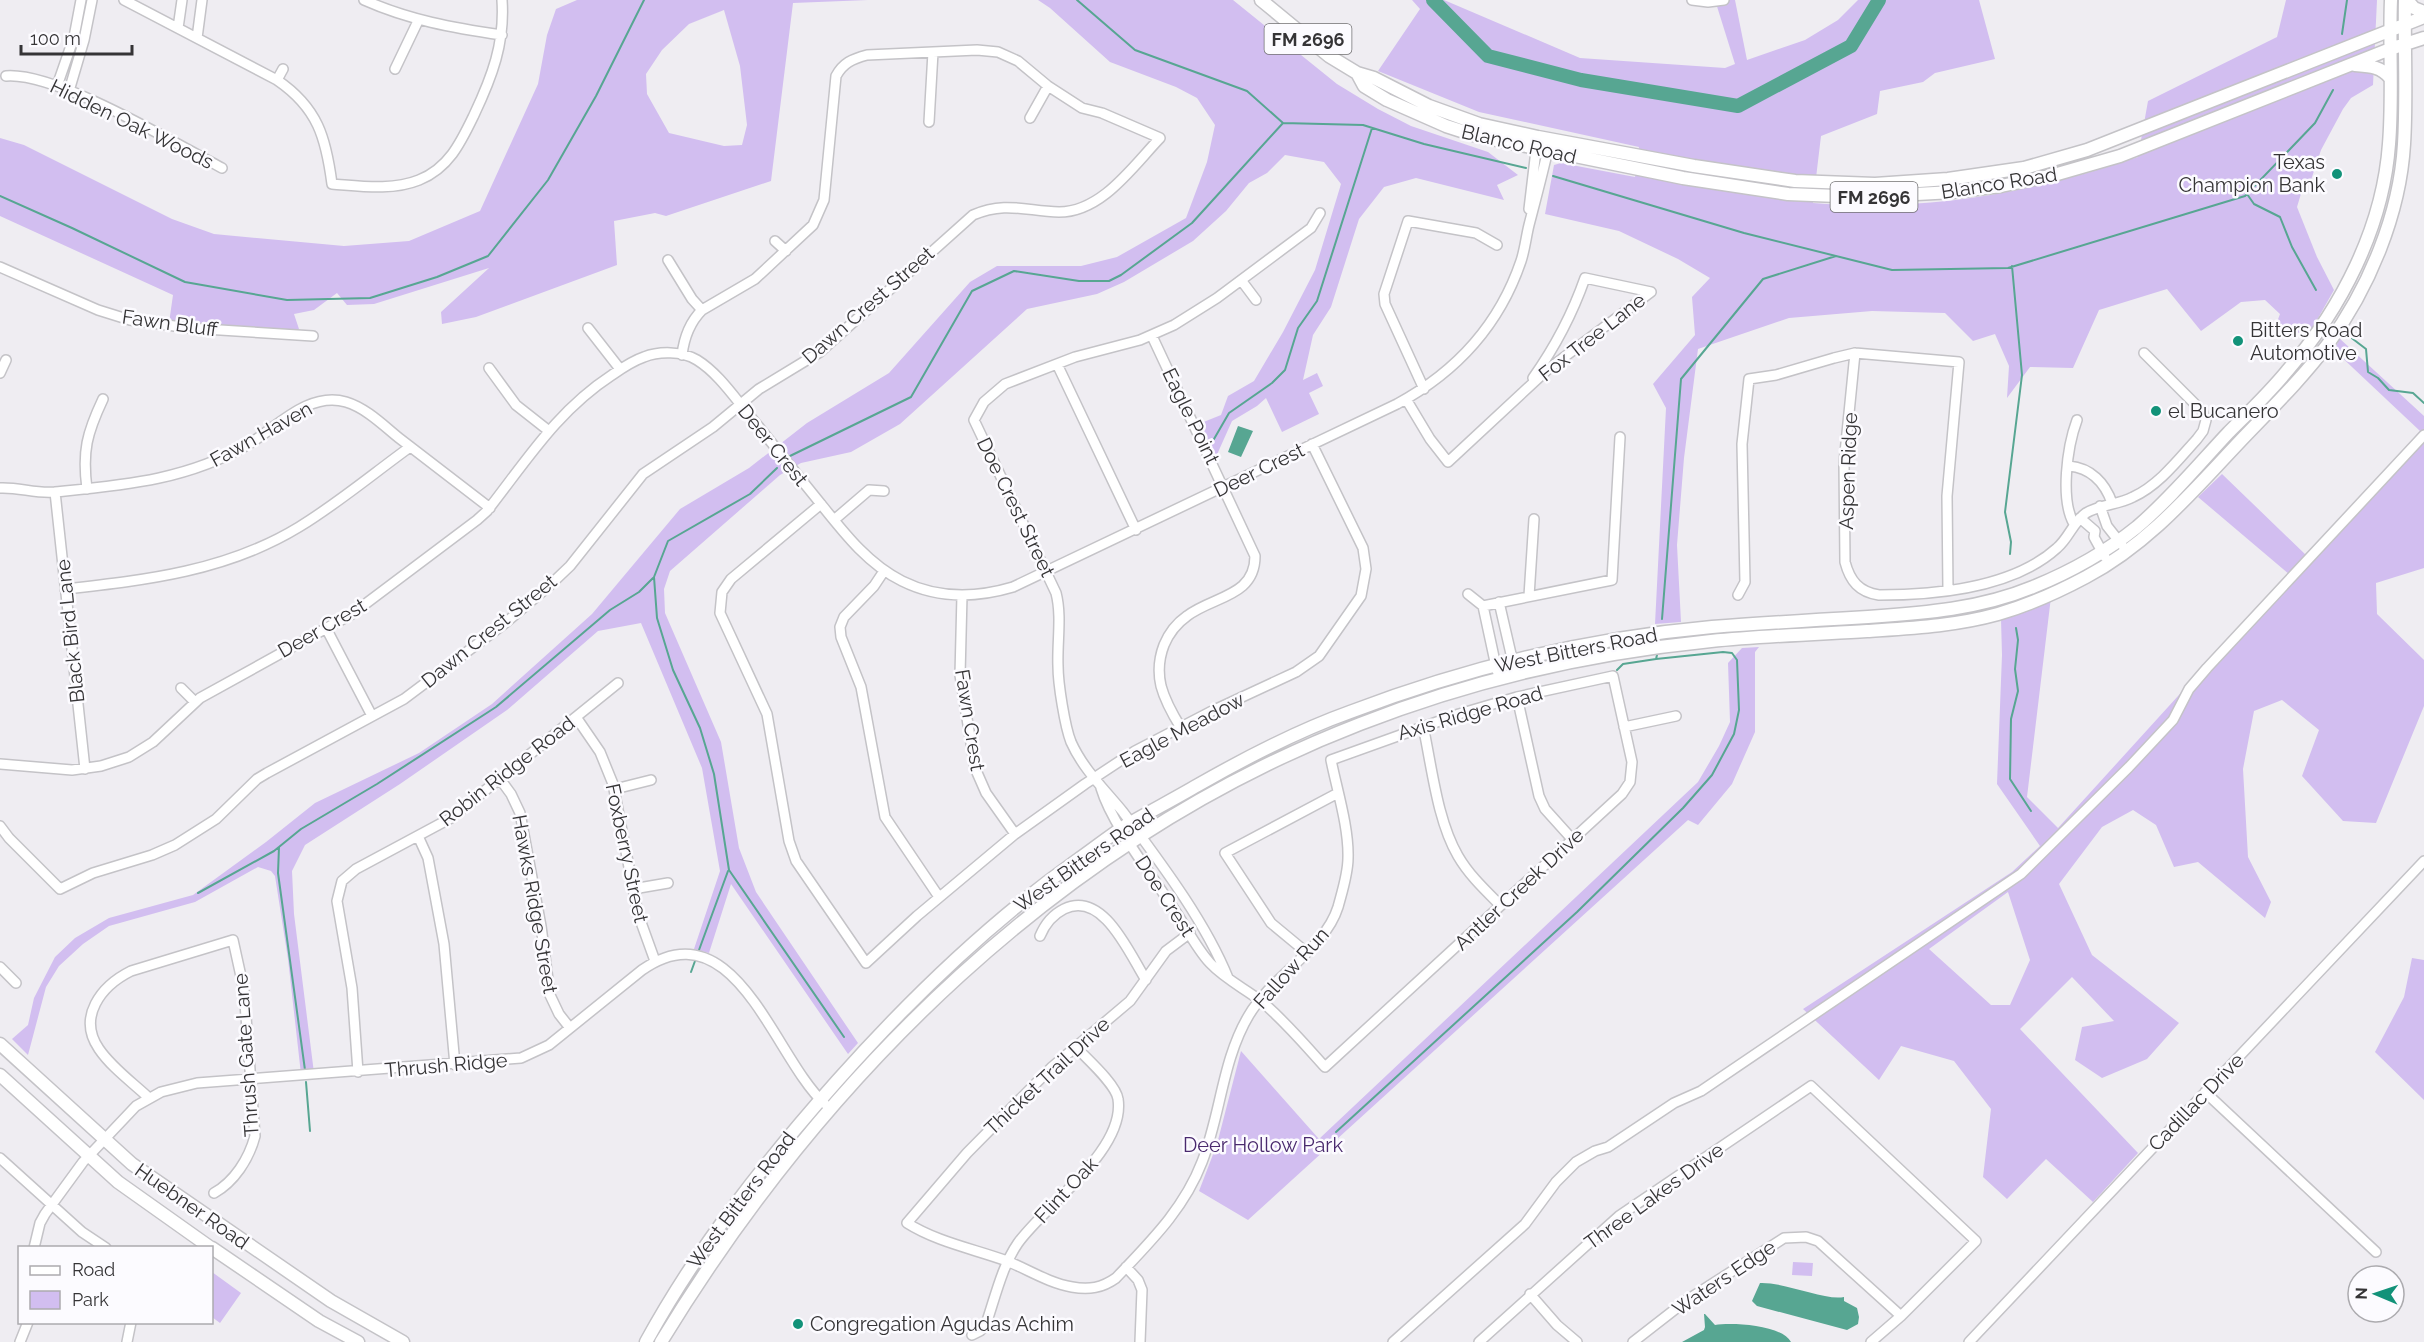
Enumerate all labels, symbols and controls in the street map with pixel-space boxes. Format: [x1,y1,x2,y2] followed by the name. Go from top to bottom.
[21,18,132,56] scale bar
[1264,24,1352,54] road number: FM 2696
[30,28,81,49] text: 100 m
[46,74,218,174] street label: Hidden Oak Woods
[1459,119,1579,169] street label: Blanco Road
[2179,150,2325,197] place label: Texas Champion Bank
[1939,162,2059,204] street label: Blanco Road
[2330,167,2344,181] marker: Texas Champion Bank
[1830,182,1918,212] road number: FM 2696
[797,241,939,369] street label: Dawn Crest Street
[1534,288,1650,386] street label: Fox Tree Lane
[121,304,220,342] street label: Fawn Bluff
[2250,318,2362,365] place label: Bitters Road Automotive
[2231,334,2245,348] marker: Bitters Road Automotive
[1157,364,1225,468] street label: Eagle Point
[206,396,316,472] street label: Fawn Haven
[733,399,813,491] street label: Deer Crest
[2168,399,2279,423] place label: el Bucanero
[2149,404,2163,418] marker: el Bucanero
[1834,411,1862,530] street label: Aspen Ridge
[972,433,1060,581] street label: Doe Crest Street
[1210,438,1309,502] street label: Deer Crest
[50,558,89,704] street label: Black Bird Lane
[417,569,562,693] street label: Dawn Crest Street
[274,593,371,663] street label: Deer Crest
[1493,622,1659,678] street label: West Bitters Road
[950,667,990,773] street label: Fawn Crest
[1395,681,1545,745] street label: Axis Ridge Road
[1115,687,1249,773] street label: Eagle Meadow
[435,711,579,831] street label: Robin Ridge Road
[601,781,654,925] street label: Foxberry Street
[1009,803,1159,917] street label: West Bitters Road
[507,813,563,996] street label: Hawks Ridge Street
[1449,823,1589,955] street label: Antler Creek Drive
[1130,851,1200,941] street label: Doe Crest
[1248,922,1334,1014] street label: Fallow Run
[228,972,264,1137] street label: Thrush Gate Lane
[979,1012,1115,1140] street label: Thicket Trail Drive
[384,1048,509,1082] street label: Thrush Ridge
[2143,1048,2249,1156] street label: Cadillac Drive
[682,1127,800,1273] street label: West Bitters Road
[1183,1133,1343,1157] park label: Deer Hollow Park
[1580,1137,1728,1254] street label: Three Lakes Drive
[1029,1152,1103,1228] street label: Flint Oak
[130,1158,254,1254] street label: Huebner Road
[1668,1235,1780,1321] street label: Waters Edge
[18,1246,213,1324] legend
[72,1259,115,1280] text: Road
[2346,1264,2406,1324] north arrow
[2352,1287,2371,1300] text: N
[72,1289,109,1310] text: Park
[810,1312,1074,1336] place label: Congregation Agudas Achim
[791,1317,805,1331] marker: Congregation Agudas Achim

